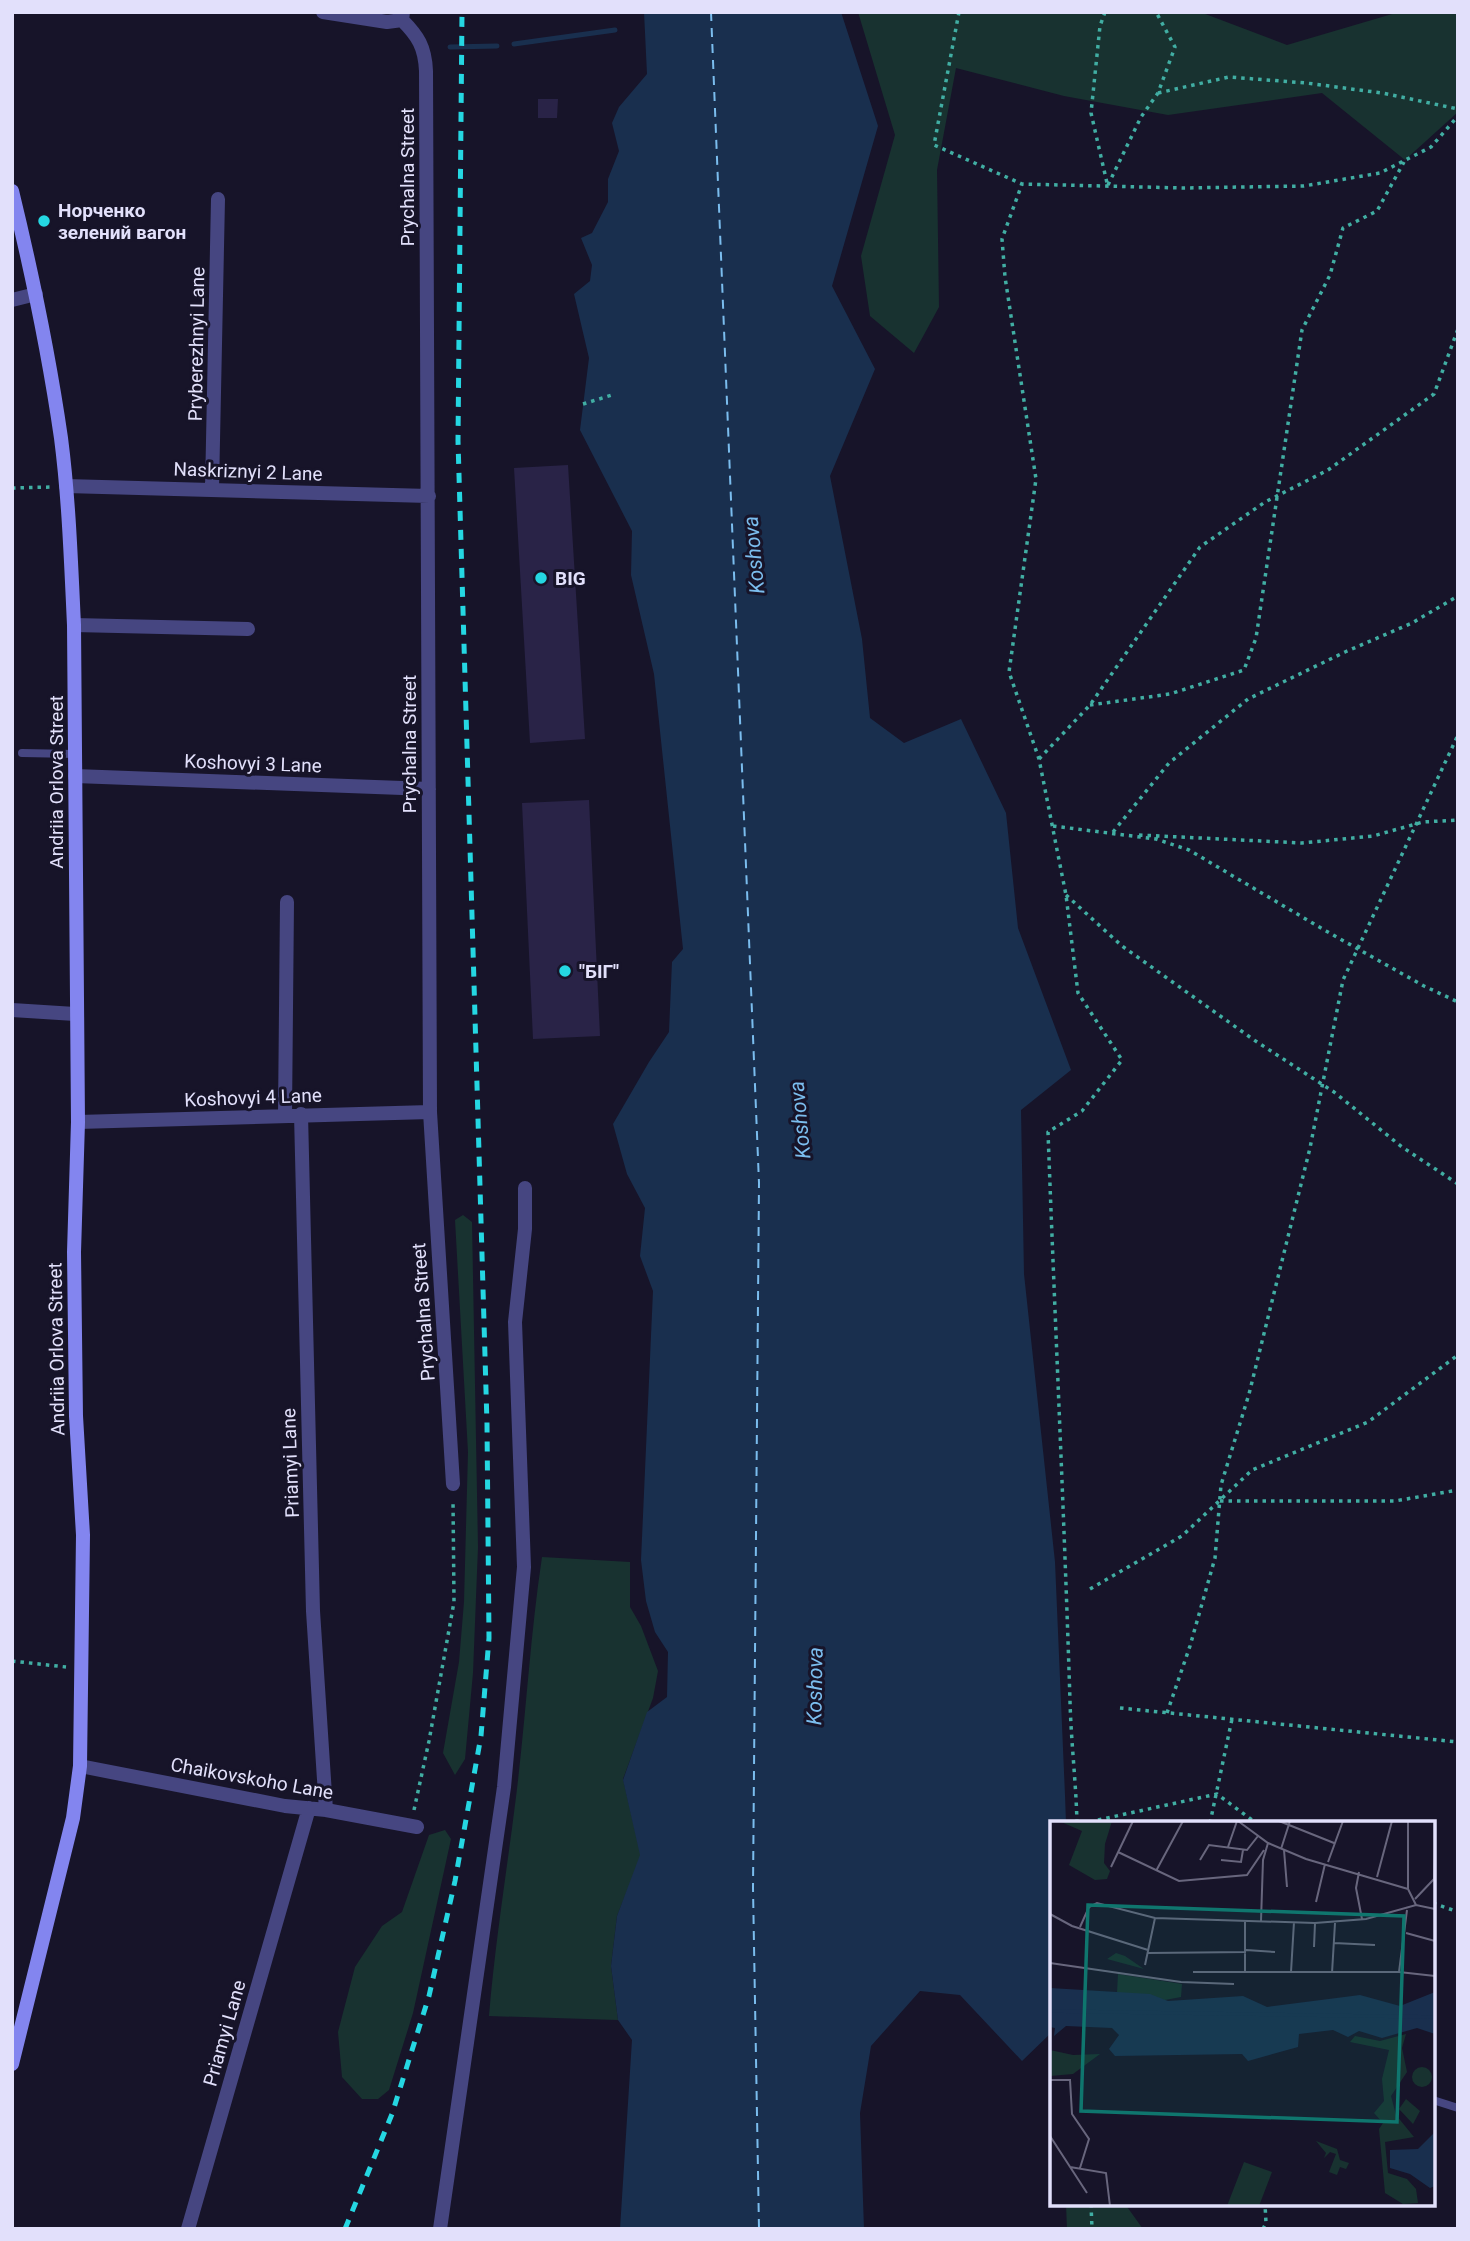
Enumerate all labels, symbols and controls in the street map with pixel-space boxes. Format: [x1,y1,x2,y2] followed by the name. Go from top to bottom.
[396,108,419,246] street label: Prychalna Street
[58,199,186,244] place label: Норченко зелений вагон
[36,213,52,229] marker: Норченко зелений вагон
[184,267,209,421] street label: Pryberezhnyi Lane
[173,457,323,486] street label: Naskriznyi 2 Lane
[739,515,769,595] water label: Koshova
[555,567,586,590] place label: BIG
[533,570,549,586] marker: BIG
[398,675,421,813] street label: Prychalna Street
[45,695,68,869] street label: Andriia Orlova Street
[184,750,322,777] street label: Koshovyi 3 Lane
[579,960,619,983] place label: "БІГ"
[557,963,573,979] marker: "БІГ"
[785,1080,815,1160] water label: Koshova
[184,1084,322,1111] street label: Koshovyi 4 Lane
[407,1242,440,1382] street label: Prychalna Street
[43,1262,70,1436] street label: Andriia Orlova Street
[277,1408,304,1518] street label: Priamyi Lane
[802,1647,828,1725] water label: Koshova
[169,1753,335,1804] street label: Chaikovskoho Lane
[1050,1821,1435,2206] inset map
[198,1977,251,2089] street label: Priamyi Lane

